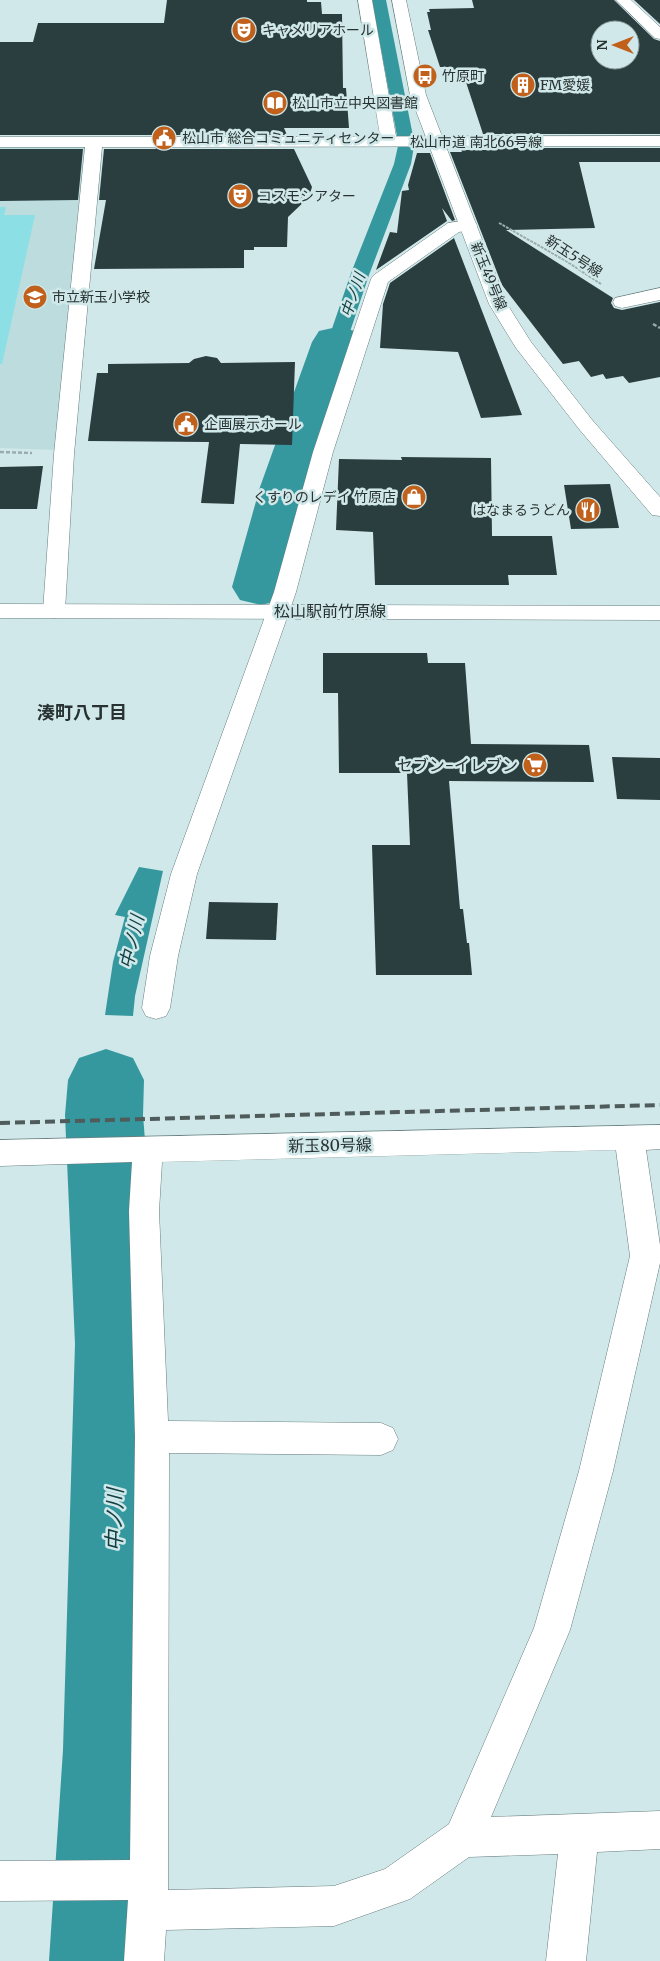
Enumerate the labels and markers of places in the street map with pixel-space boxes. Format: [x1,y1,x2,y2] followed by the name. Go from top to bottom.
[231,17,257,43] theatre icon: キャメリアホール
[262,21,374,39] place label: キャメリアホール
[412,63,438,89] bus stop icon: 竹原町
[442,67,484,85] place label: 竹原町
[510,72,536,98] building icon: FM愛媛
[540,76,590,94] place label: FM愛媛
[262,90,288,116] library icon: 松山市立中央図書館
[292,94,418,112] place label: 松山市立中央図書館
[151,125,177,151] public building icon: 松山市 総合コミュニティセンター
[182,129,394,147] place label: 松山市 総合コミュニティセンター
[227,183,253,209] theatre icon: コスモシアター
[258,187,356,205] place label: コスモシアター
[22,284,48,310] school or university icon: 市立新玉小学校
[52,288,150,306] place label: 市立新玉小学校
[173,411,199,437] public building icon: 企画展示ホール
[204,415,302,433] place label: 企画展示ホール
[401,484,427,510] shop icon: くすりのレデイ 竹原店
[253,488,396,506] place label: くすりのレデイ 竹原店
[575,497,601,523] restaurant icon: はなまるうどん
[472,501,570,519] place label: はなまるうどん
[522,752,548,778] supermarket icon: セブン-イレブン
[397,755,518,775] place label: セブン-イレブン

